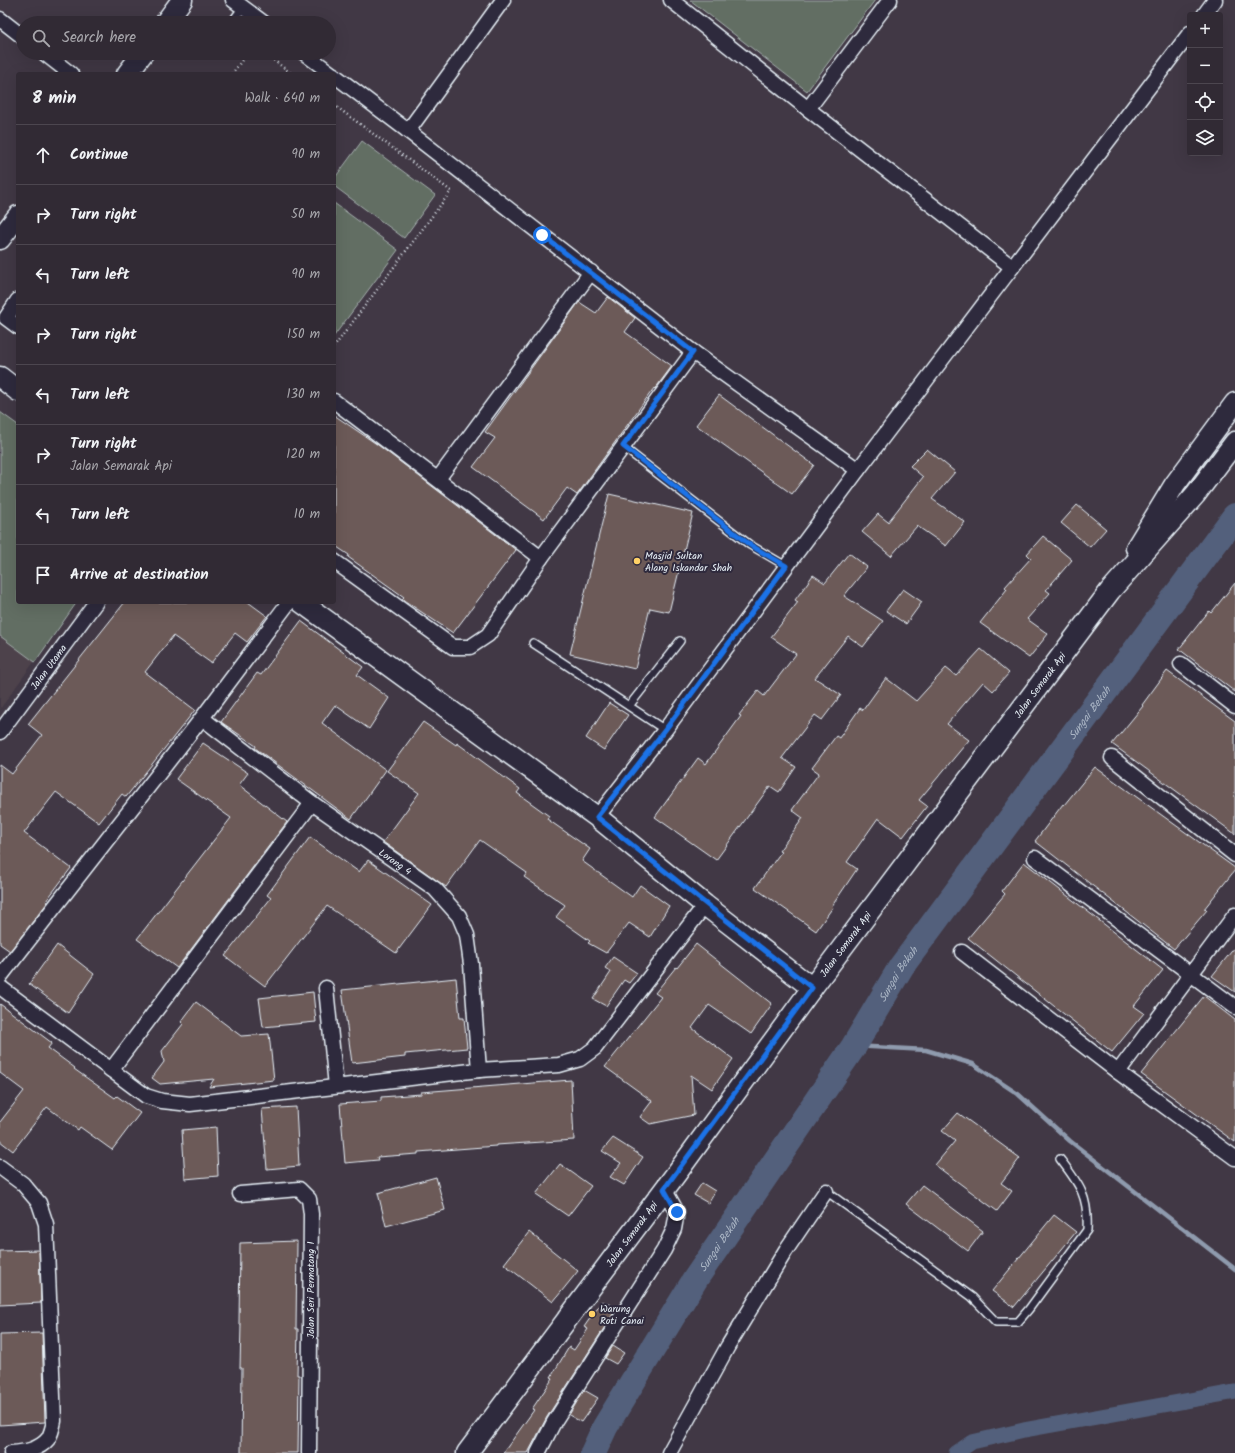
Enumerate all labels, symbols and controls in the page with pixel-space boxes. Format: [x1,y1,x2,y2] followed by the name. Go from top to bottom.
[1187,12,1223,156] map controls
[1187,12,1223,48] button: +
[16,16,336,60] search box
[62,26,136,50] text: Search here
[30,27,52,49] icon: search
[1187,48,1223,84] button: −
[1187,84,1223,120] button: locate
[32,85,76,112] text: 8 min
[244,88,320,109] text: Walk · 640 m
[1187,120,1223,156] button: layers
[70,143,128,167] text: Continue
[32,144,54,166] icon: ahead
[292,144,320,165] text: 90 m
[70,203,137,227] text: Turn right
[32,204,54,226] icon: right
[291,204,320,225] text: 50 m
[533,226,551,244] route start
[70,263,130,287] text: Turn left
[32,264,54,286] icon: left
[292,264,320,285] text: 90 m
[70,323,137,347] text: Turn right
[32,324,54,346] icon: right
[287,324,320,345] text: 150 m
[70,383,130,407] text: Turn left
[32,384,54,406] icon: left
[286,384,320,405] text: 130 m
[70,432,137,456] text: Turn right
[32,444,54,466] icon: right
[286,444,320,465] text: 120 m
[70,456,172,477] text: Jalan Semarak Api
[70,503,130,527] text: Turn left
[32,504,54,526] icon: left
[294,504,320,525] text: 10 m
[645,548,732,576] place label: Masjid Sultan Alang Iskandar Shah
[632,556,642,566] marker: Masjid Sultan Alang Iskandar Shah
[70,563,209,587] text: Arrive at destination
[32,564,54,586] icon: arrive
[27,641,71,694] street label: Jalan Utama
[1010,649,1071,722] street label: Jalan Semarak Api
[1064,682,1116,744] water label: Sungai Bekah
[375,845,415,880] street label: Lorong 4
[816,908,876,981] street label: Jalan Semarak Api
[874,942,924,1006] water label: Sungai Bekah
[602,1198,662,1270] street label: Jalan Semarak Api
[668,1203,686,1221] route end
[695,1213,745,1276] water label: Sungai Bekah
[303,1241,319,1339] street label: Jalan Seri Permatang 1
[600,1301,644,1329] place label: Warung Roti Canai
[587,1309,597,1319] marker: Warung Roti Canai

